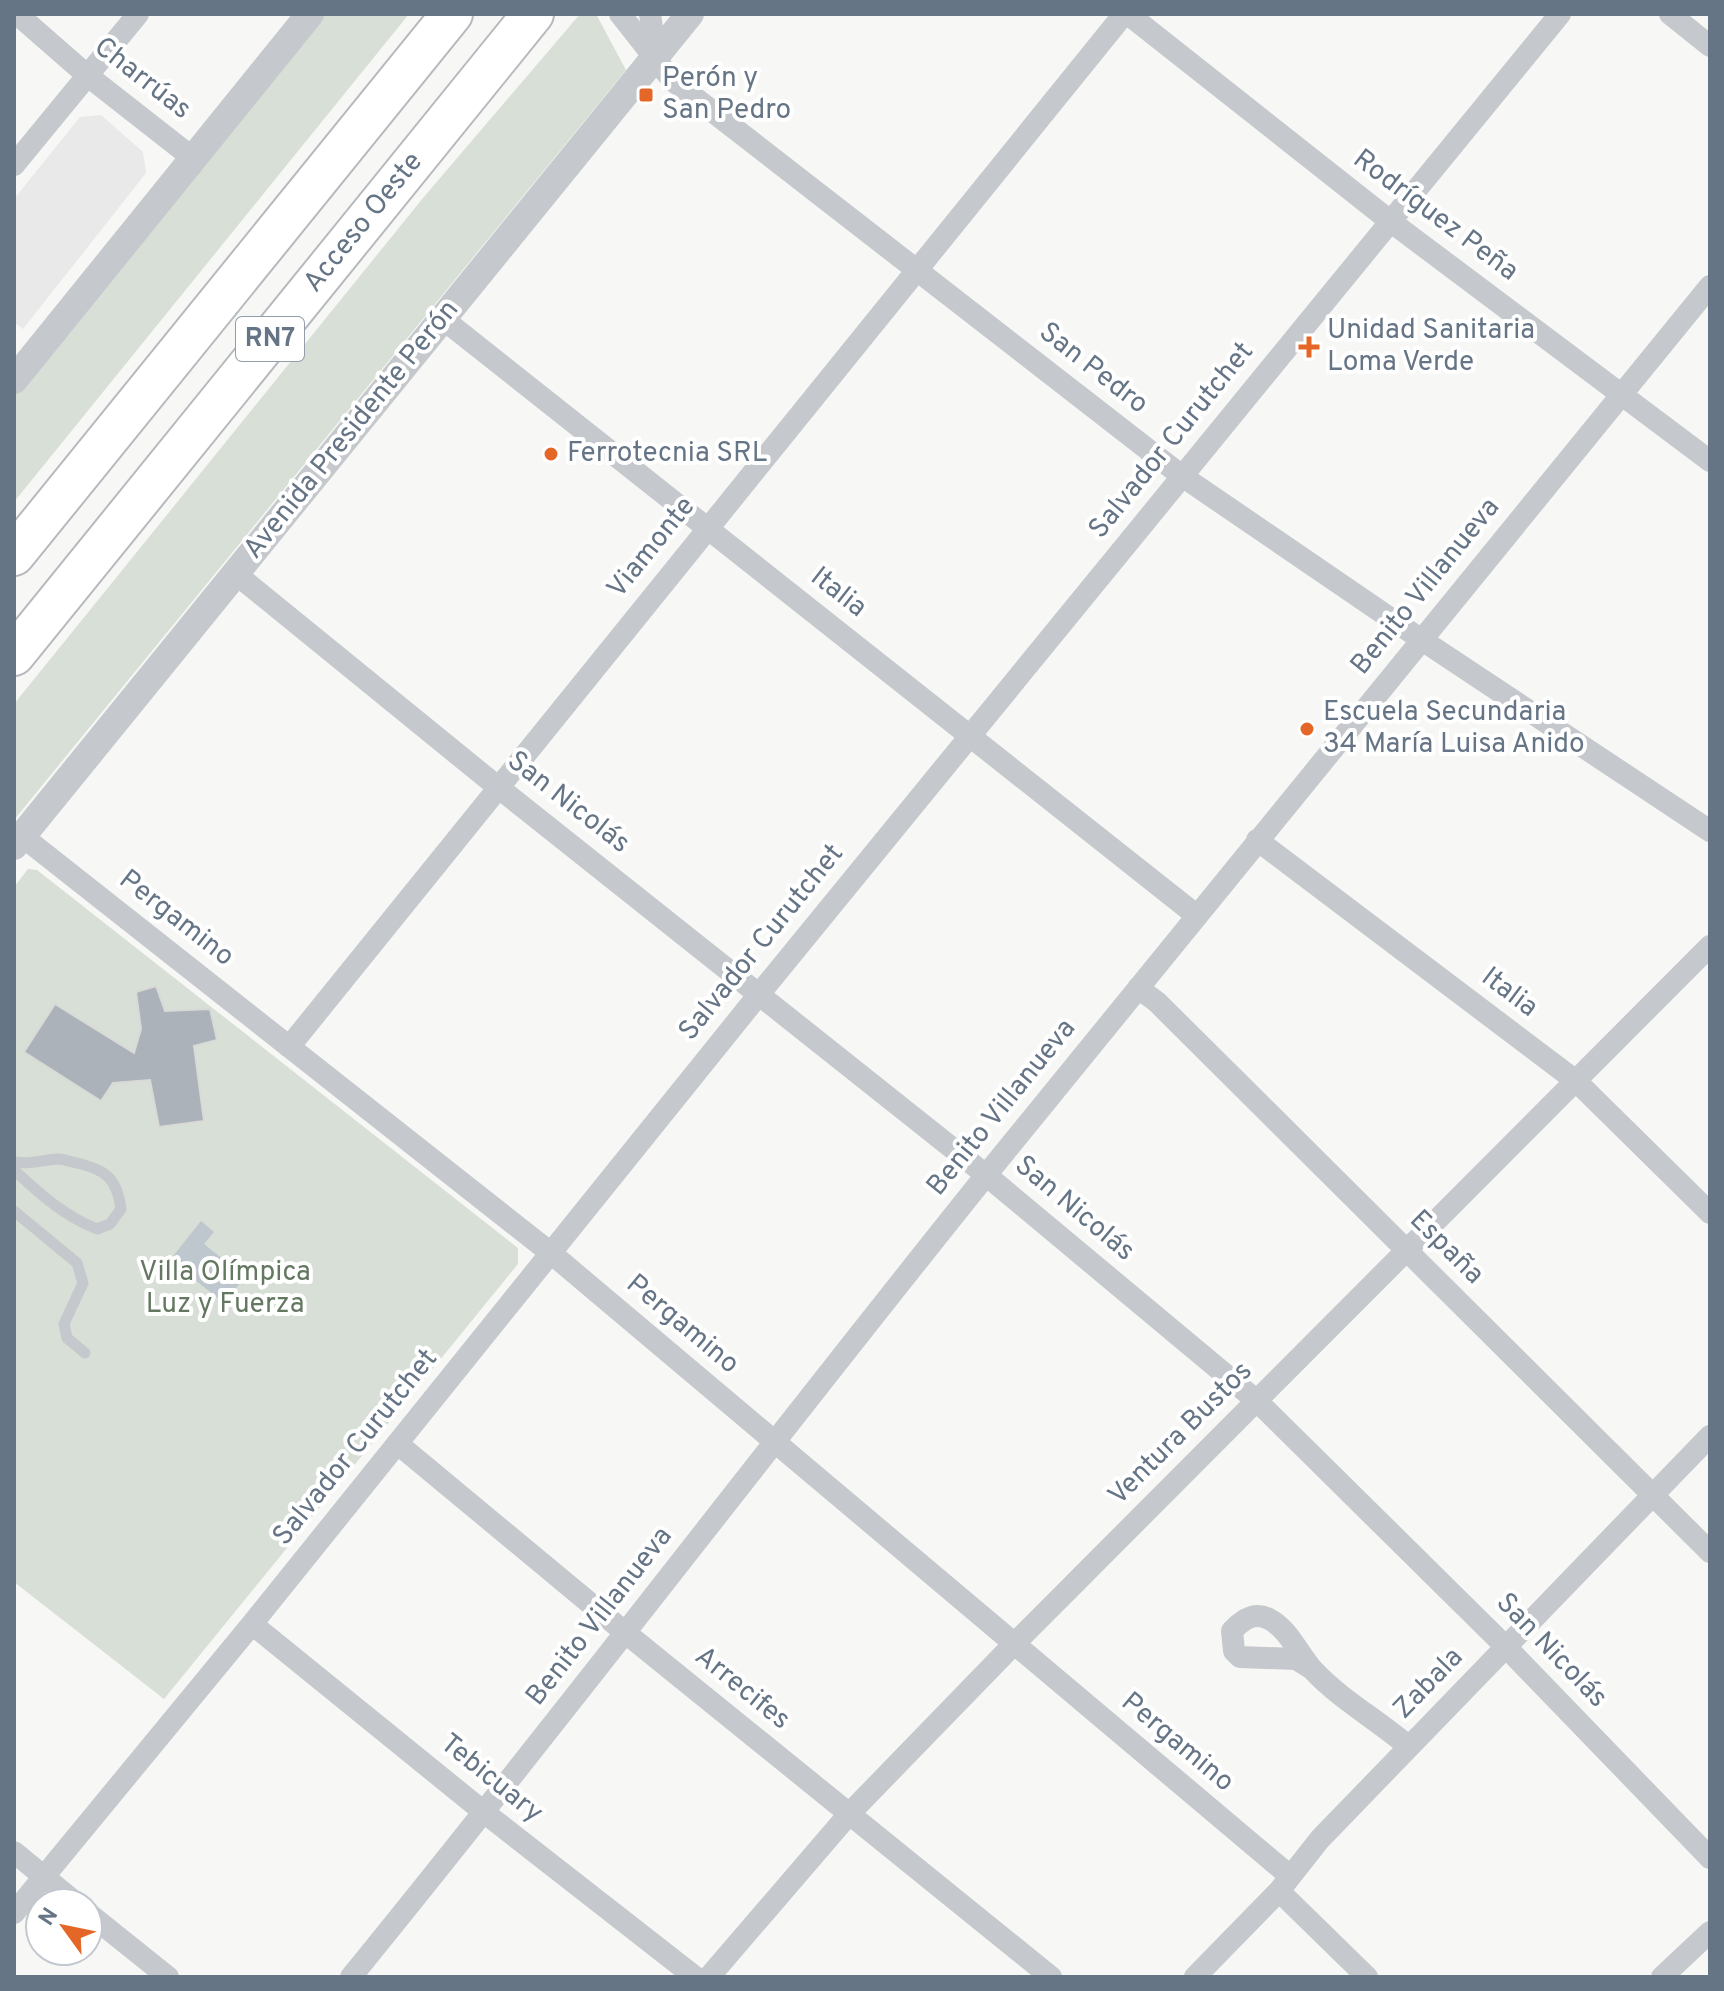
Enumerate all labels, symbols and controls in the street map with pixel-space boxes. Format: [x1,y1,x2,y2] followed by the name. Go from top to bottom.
[86,30,198,128] street label: Charrúas
[662,61,791,129] place label: Perón y San Pedro
[637,86,655,104] marker: Perón y San Pedro
[1345,142,1525,290] street label: Rodríguez Peña
[296,145,431,300] street label: Acceso Oeste
[236,293,468,567] street label: Avenida Presidente Perón
[1327,313,1535,381] place label: Unidad Sanitaria Loma Verde
[1031,315,1155,423] street label: San Pedro
[236,317,304,361] road number: RN7
[1082,335,1262,547] street label: Salvador Curutchet
[1298,336,1320,358] marker: Unidad Sanitaria Loma Verde
[567,436,767,472] place label: Ferrotecnia SRL
[542,445,560,463] marker: Ferrotecnia SRL
[600,490,704,606] street label: Viamonte
[1343,491,1509,683] street label: Benito Villanueva
[802,560,874,626] street label: Italia
[1323,695,1585,763] place label: Escuela Secundaria 34 María Luisa Anido
[1298,720,1316,738] marker: Escuela Secundaria 34 María Luisa Anido
[499,744,637,862] street label: San Nicolás
[672,837,852,1049] street label: Salvador Curutchet
[111,863,241,975] street label: Pergamino
[1473,960,1545,1026] street label: Italia
[919,1012,1085,1204] street label: Benito Villanueva
[1006,1148,1142,1270] street label: San Nicolás
[1401,1203,1491,1293] street label: España
[139,1255,311,1323] park label: Villa Olímpica Luz y Fuerza
[618,1267,746,1383] street label: Pergamino
[266,1342,446,1554] street label: Salvador Curutchet
[1101,1354,1261,1514] street label: Ventura Bustos
[519,1520,681,1714] street label: Benito Villanueva
[1487,1586,1615,1716] street label: San Nicolás
[687,1639,797,1739] street label: Arrecifes
[1386,1641,1472,1727] street label: Zabala
[1113,1685,1241,1801] street label: Pergamino
[432,1726,550,1832] street label: Tebicuary
[24,1887,104,1967] north arrow
[34,1903,65,1931] text: N

